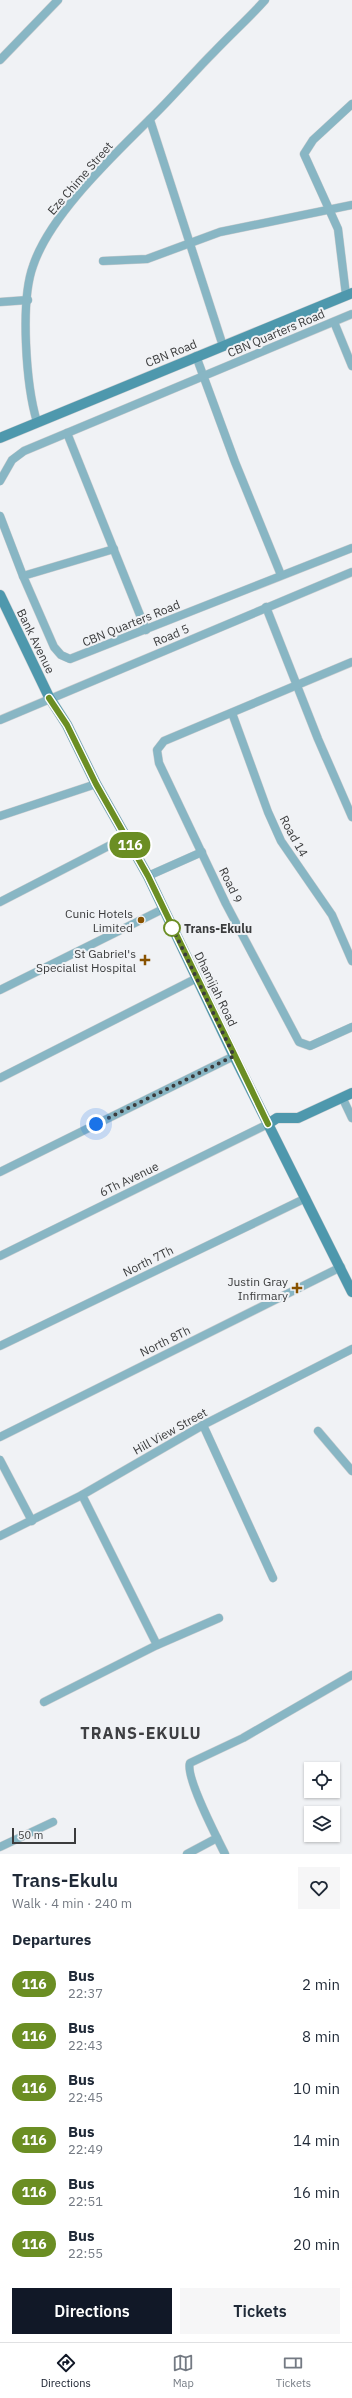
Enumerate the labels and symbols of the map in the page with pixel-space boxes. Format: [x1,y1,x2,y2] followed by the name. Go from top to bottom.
[44,138,116,218] street label: Eze Chime Street
[225,306,327,360] street label: CBN Quarters Road
[143,336,199,370] street label: CBN Road
[80,597,182,649] street label: CBN Quarters Road
[14,606,58,676] street label: Bank Avenue
[151,621,191,649] street label: Road 5
[277,813,311,859] street label: Road 14
[107,832,153,858] line badge: 116
[216,865,246,905] street label: Road 9
[65,906,133,935] place label: Cunic Hotels Limited
[136,915,146,925] marker: Cunic Hotels Limited
[163,919,181,937] marker: Trans-Ekulu
[184,921,252,936] place label: Trans-Ekulu
[36,946,136,975] place label: St Gabriel's Specialist Hospital
[191,949,241,1029] street label: Dhamijah Road
[139,954,151,966] marker: St Gabriel's Specialist Hospital
[86,1114,106,1134] your location
[97,1158,161,1200] street label: 6Th Avenue
[120,1242,176,1280] street label: North 7Th
[227,1274,288,1303] place label: Justin Gray Infirmary
[291,1282,303,1294] marker: Justin Gray Infirmary
[137,1322,193,1360] street label: North 8Th
[130,1404,210,1458] street label: Hill View Street
[80,1723,202,1743] district label: TRANS-EKULU
[12,1826,76,1845] scale bar

